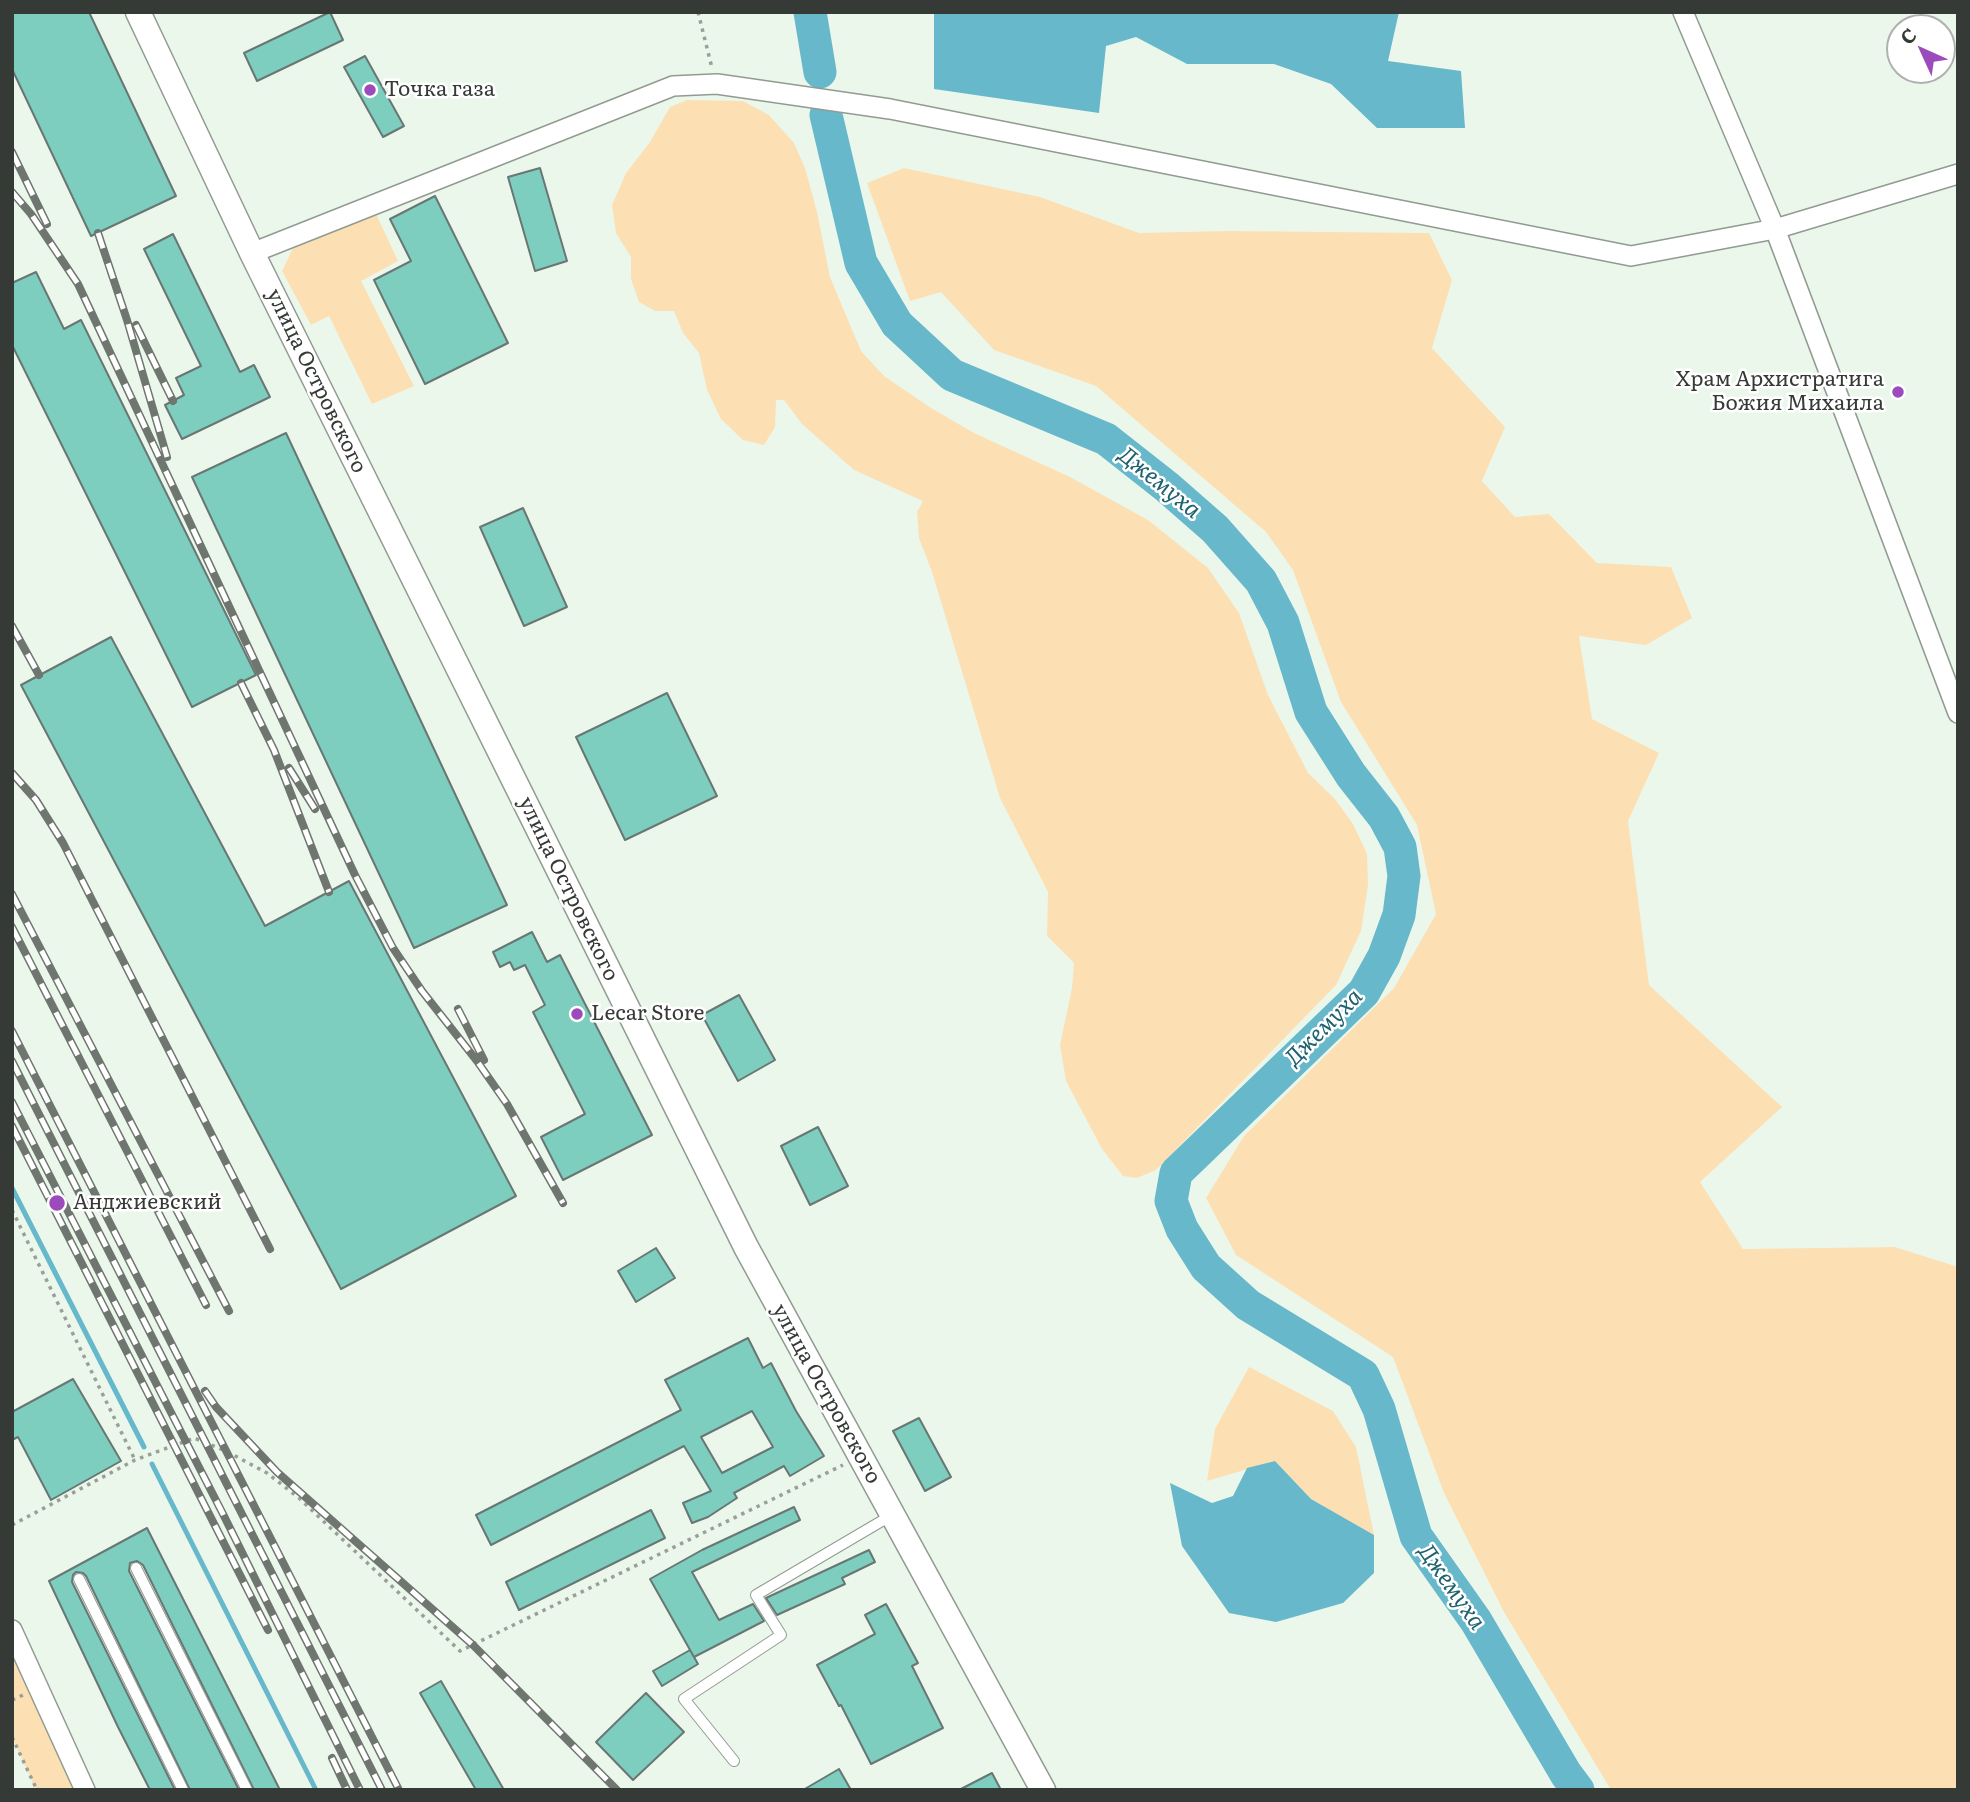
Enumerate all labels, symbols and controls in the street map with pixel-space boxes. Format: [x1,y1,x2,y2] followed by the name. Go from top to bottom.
[1886,14,1956,84] north arrow
[1893,21,1922,50] text: С
[384,77,495,103] place label: Точка газа
[362,82,378,98] marker: Точка газа
[260,285,372,477] street label: улица Островского
[1676,367,1884,417] place label: Храм Архистратига Божия Михаила
[1890,384,1906,400] marker: Храм Архистратига Божия Михаила
[1112,441,1206,525] water label: Джемуха
[512,793,624,985] street label: улица Островского
[1279,983,1369,1073] water label: Джемуха
[591,1001,704,1027] place label: Lecar Store
[569,1006,585,1022] marker: Lecar Store
[73,1190,222,1216] place label: Анджиевский
[47,1193,67,1213] marker: Анджиевский
[766,1300,886,1488] street label: улица Островского
[1411,1539,1491,1635] water label: Джемуха

